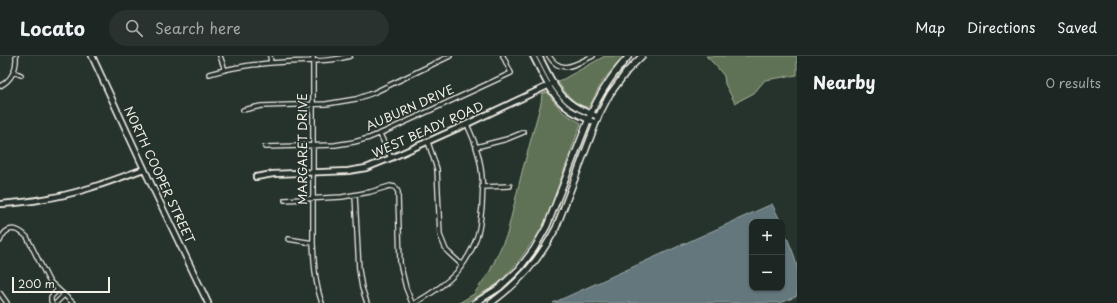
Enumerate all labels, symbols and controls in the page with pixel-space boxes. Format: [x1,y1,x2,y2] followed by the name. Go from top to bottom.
[109,10,389,46] search box
[20,14,85,42] text: Locato
[155,16,241,39] text: Search here
[123,17,145,39] icon: search
[915,17,945,38] text: Map
[967,17,1035,38] text: Directions
[1057,17,1097,38] text: Saved
[813,69,875,95] text: Nearby
[1046,73,1101,92] text: 0 results
[363,80,457,135] street label: AUBURN DRIVE
[293,93,311,205] street label: MARGARET DRIVE
[369,96,486,162] street label: WEST BEADY ROAD
[120,103,200,247] street label: NORTH COOPER STREET
[749,219,785,291] map controls
[749,219,785,255] button: +
[749,255,785,291] button: −
[12,275,110,294] scale bar
[18,275,55,292] text: 200 m

